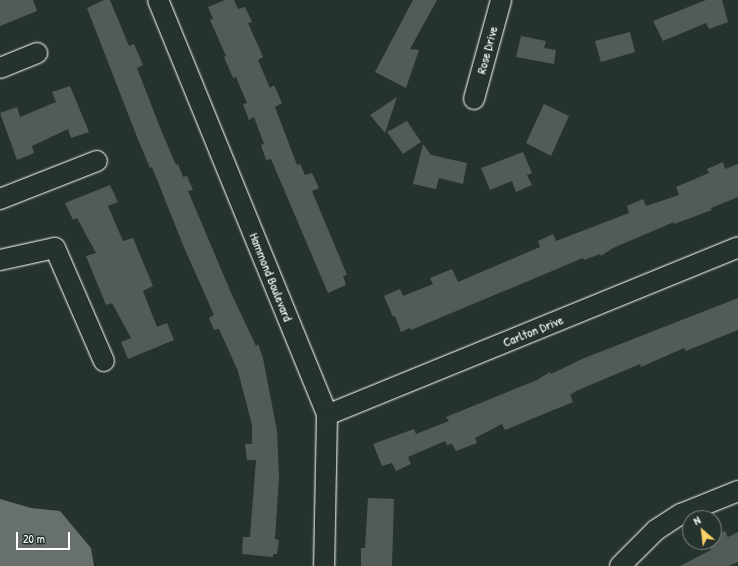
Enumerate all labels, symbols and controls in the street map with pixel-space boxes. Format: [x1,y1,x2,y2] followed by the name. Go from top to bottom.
[473,24,501,76] street label: Rose Drive
[246,230,296,324] street label: Hammond Boulevard
[501,312,565,350] street label: Carlton Drive
[682,510,722,550] north arrow
[691,513,703,528] text: N
[18,524,72,550] scale bar
[23,530,45,547] text: 20 m

